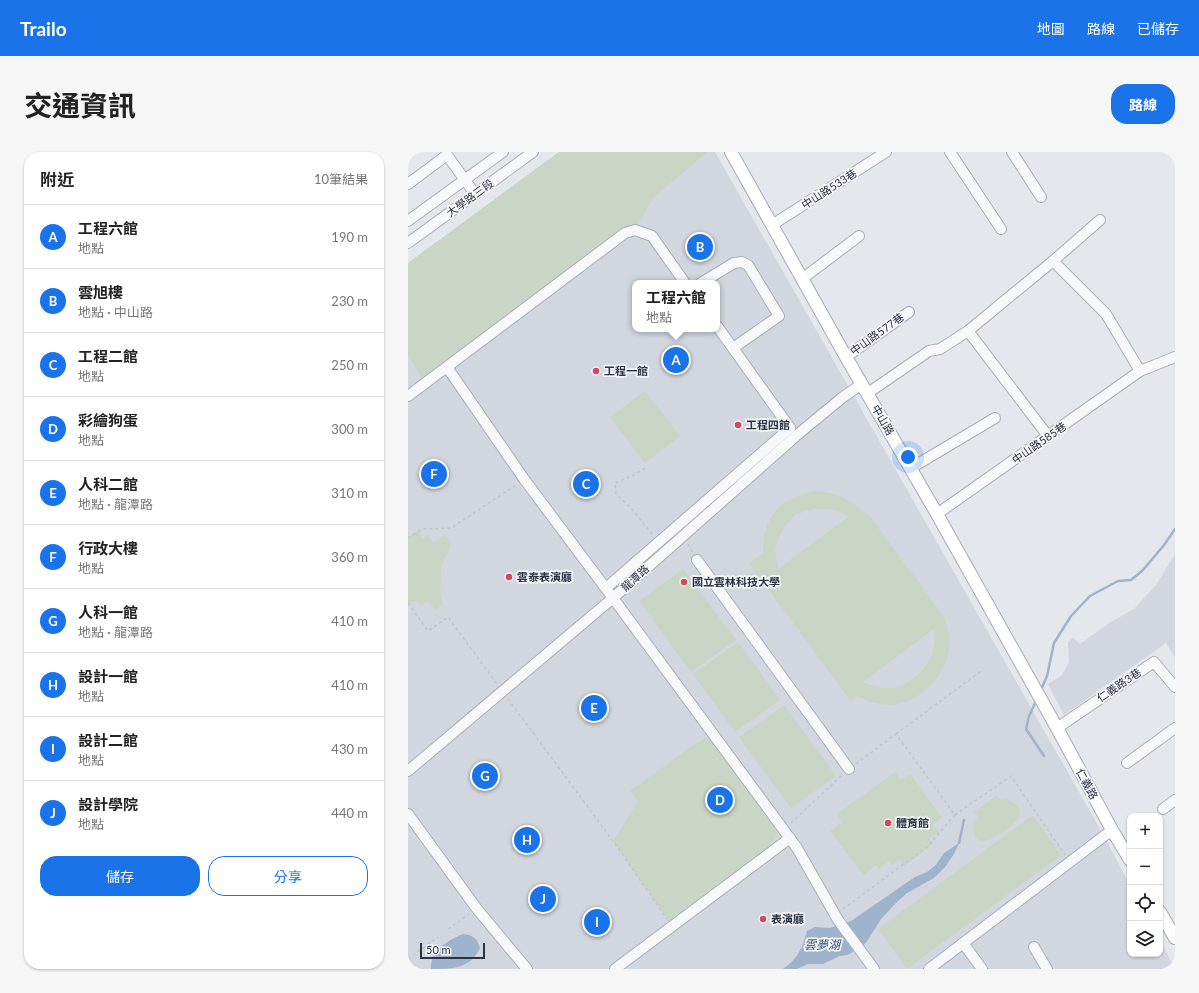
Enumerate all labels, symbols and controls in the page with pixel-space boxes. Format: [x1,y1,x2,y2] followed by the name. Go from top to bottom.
[20,17,67,40] text: Trailo
[1037,20,1065,37] text: 地圖
[1087,20,1115,37] text: 路線
[1137,20,1179,37] text: 已儲存
[1111,84,1175,124] button: 路線
[24,88,136,122] text: 交通資訊
[799,166,859,211] street label: 中山路533巷
[40,169,74,190] text: 附近
[314,171,368,187] text: 10筆結果
[444,176,496,219] street label: 大學路三段
[78,219,138,237] text: 工程六館
[48,229,58,245] text: A
[331,229,368,245] text: 190 m
[687,232,713,262] pin: B
[78,240,104,256] text: 地點
[632,280,720,332] popup
[78,283,123,301] text: 雲旭樓
[646,288,706,306] text: 工程六館
[49,293,57,309] text: B
[331,293,368,309] text: 230 m
[78,304,153,320] text: 地點 · 中山路
[646,309,672,325] text: 地點
[847,310,906,357] street label: 中山路577巷
[663,345,689,375] pin: A
[78,347,138,365] text: 工程二館
[49,357,57,373] text: C
[331,357,368,373] text: 250 m
[604,364,648,377] place label: 工程一館
[591,366,601,376] marker: 工程一館
[78,368,104,384] text: 地點
[870,402,897,437] street label: 中山路
[78,411,138,429] text: 彩繪狗蛋
[746,418,790,431] place label: 工程四館
[1009,419,1068,466] street label: 中山路585巷
[733,420,743,430] marker: 工程四館
[48,421,58,437] text: D
[331,421,368,437] text: 300 m
[78,432,104,448] text: 地點
[898,447,918,467] your location
[421,459,447,489] pin: F
[573,469,599,499] pin: C
[78,475,138,493] text: 人科二館
[49,485,57,501] text: E
[331,485,368,501] text: 310 m
[78,496,153,512] text: 地點 · 龍潭路
[78,539,138,557] text: 行政大樓
[49,549,57,565] text: F
[331,549,368,565] text: 360 m
[78,560,104,576] text: 地點
[618,562,651,593] street label: 龍潭路
[517,570,572,583] place label: 雲泰表演廳
[504,572,514,582] marker: 雲泰表演廳
[692,575,780,588] place label: 國立雲林科技大學
[679,577,689,587] marker: 國立雲林科技大學
[78,603,138,621] text: 人科一館
[48,613,58,629] text: G
[331,613,368,629] text: 410 m
[78,624,153,640] text: 地點 · 龍潭路
[1094,665,1143,704] street label: 仁義路3巷
[78,667,138,685] text: 設計一館
[48,677,58,693] text: H
[331,677,368,693] text: 410 m
[78,688,104,704] text: 地點
[581,693,607,723] pin: E
[78,731,138,749] text: 設計二館
[51,741,55,757] text: I
[331,741,368,757] text: 430 m
[78,752,104,768] text: 地點
[472,761,498,791] pin: G
[1074,766,1101,801] street label: 仁義路
[707,785,733,815] pin: D
[78,795,138,813] text: 設計學院
[50,805,56,821] text: J
[331,805,368,821] text: 440 m
[1127,813,1163,957] map controls
[1127,813,1163,849] button: +
[78,816,104,832] text: 地點
[896,816,929,829] place label: 體育館
[883,818,893,828] marker: 體育館
[514,825,540,855] pin: H
[1127,849,1163,885] button: −
[40,856,200,896] button: 儲存
[208,856,368,896] button: 分享
[530,884,556,914] pin: J
[1127,885,1163,921] button: locate
[584,907,610,937] pin: I
[771,912,804,925] place label: 表演廳
[758,914,768,924] marker: 表演廳
[1127,921,1163,957] button: layers
[804,937,842,952] water label: 雲夢湖
[420,941,485,960] scale bar
[426,943,451,956] text: 50 m

